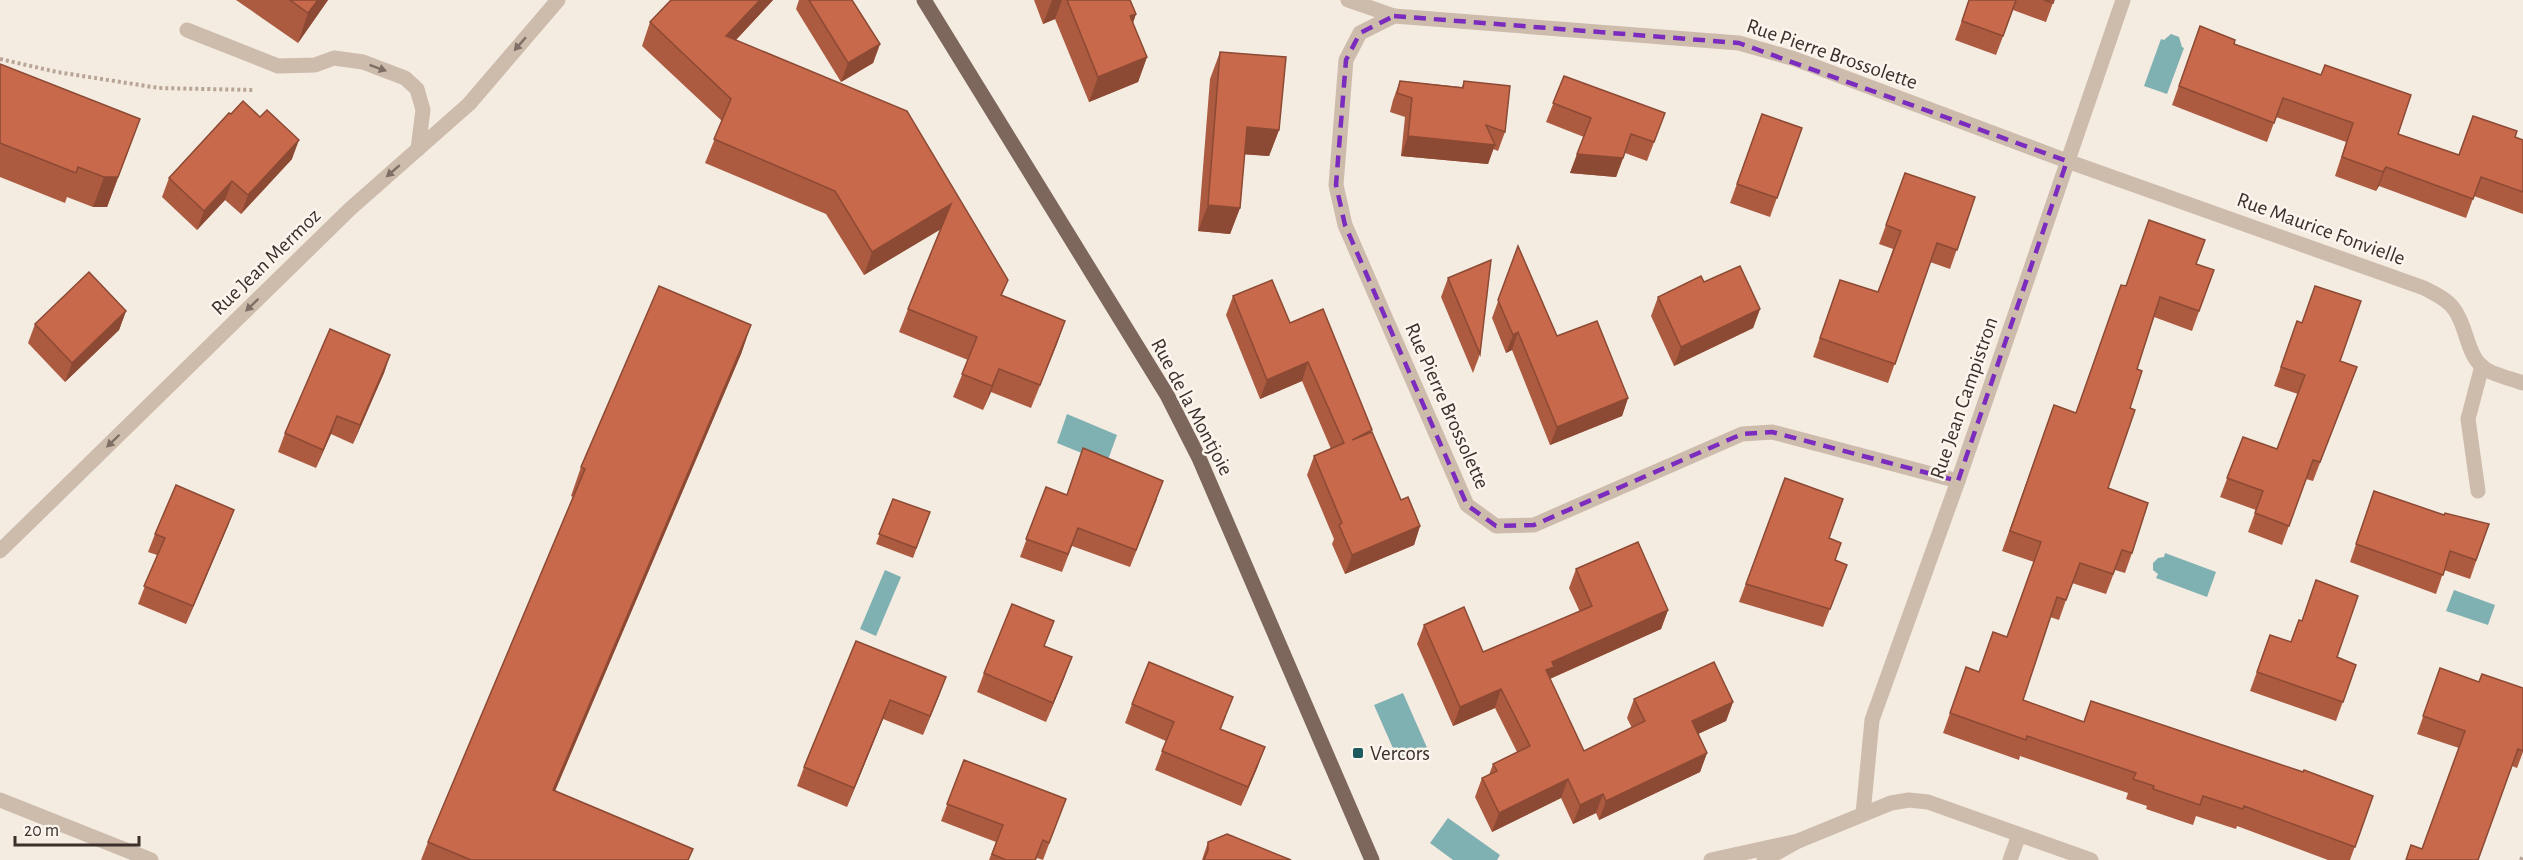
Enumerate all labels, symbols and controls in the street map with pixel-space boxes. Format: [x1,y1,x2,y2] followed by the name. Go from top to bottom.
[1744,15,1920,93] street label: Rue Pierre Brossolette
[514,36,527,52] one-way arrow
[369,64,387,73] one-way arrow
[386,164,401,177] one-way arrow
[2234,189,2408,269] street label: Rue Maurice Fonvielle
[207,205,325,319] street label: Rue Jean Mermoz
[245,297,259,311] one-way arrow
[1926,314,2002,482] street label: Rue Jean Campistron
[1401,320,1493,492] street label: Rue Pierre Brossolette
[1147,335,1237,479] street label: Rue de la Montjoie
[106,434,120,448] one-way arrow
[1370,743,1430,764] place label: Vercors
[1351,746,1365,760] marker: Vercors
[15,809,140,847] scale bar
[24,822,59,840] text: 20 m

